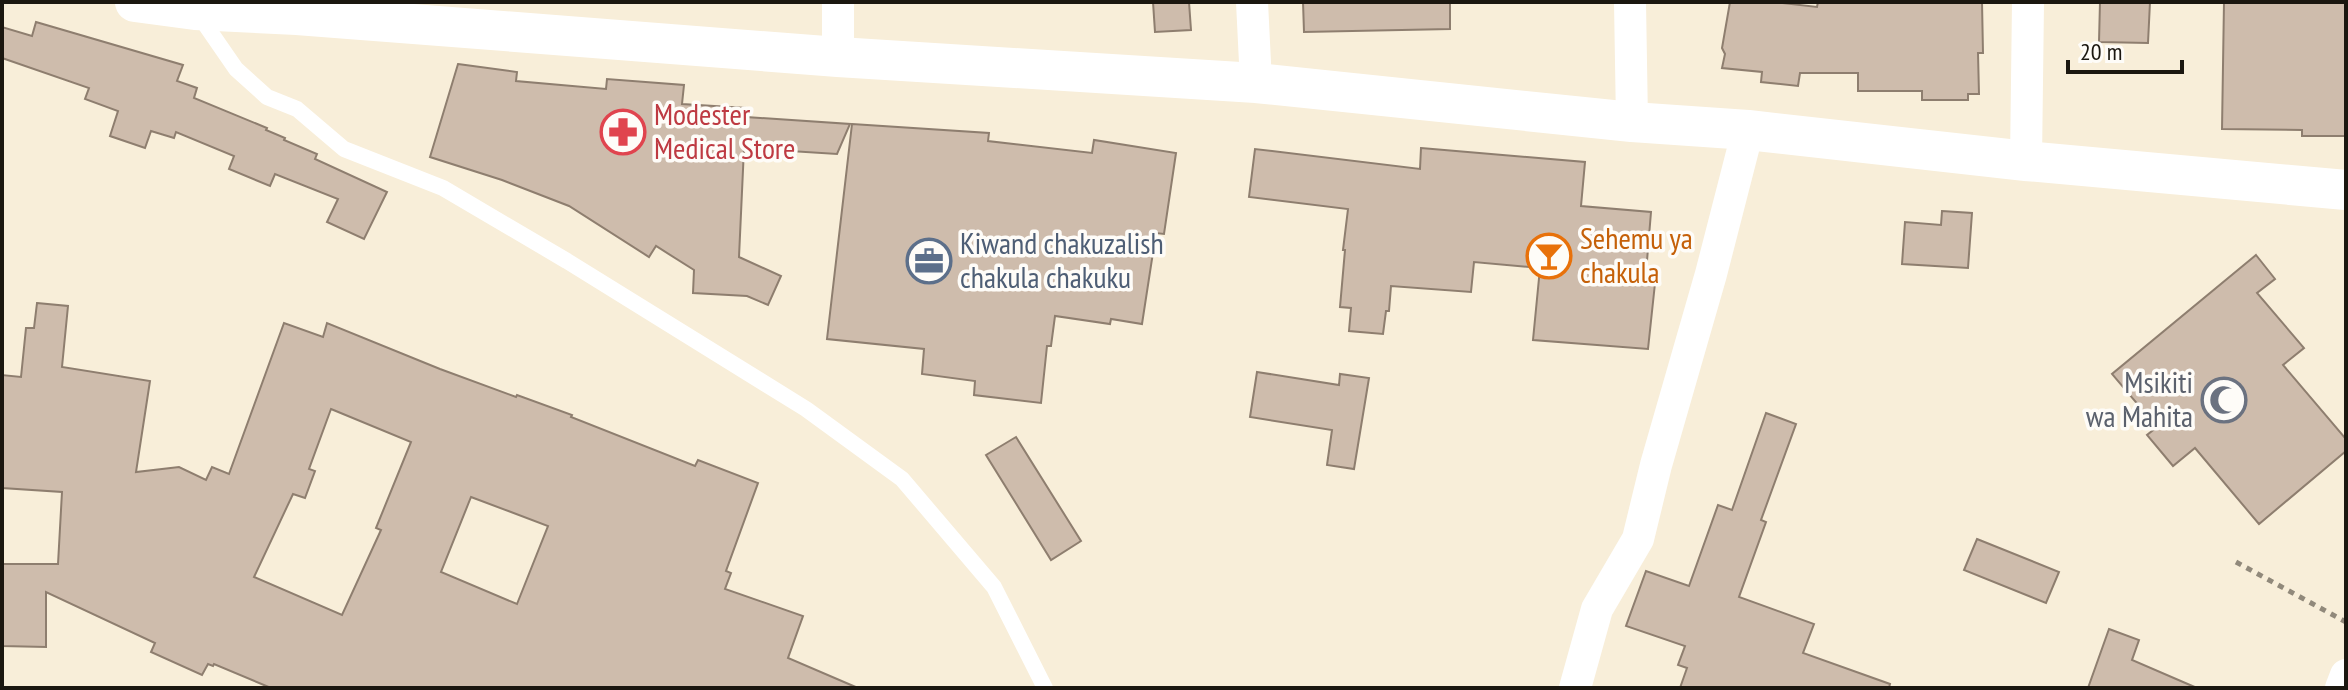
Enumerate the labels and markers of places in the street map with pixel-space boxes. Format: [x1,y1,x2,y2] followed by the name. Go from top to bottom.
[654,94,795,167] place label: Modester Medical Store
[599,108,647,156] pharmacy icon: Modester Medical Store
[1580,218,1693,291] place label: Sehemu ya chakula
[960,223,1164,296] place label: Kiwand chakuzalish chakula chakuku
[1525,232,1573,280] bar icon: Sehemu ya chakula
[905,237,953,285] office icon: Kiwand chakuzalish chakula chakuku
[2086,362,2193,435] place label: Msikiti wa Mahita
[2200,376,2248,424] mosque icon: Msikiti wa Mahita

